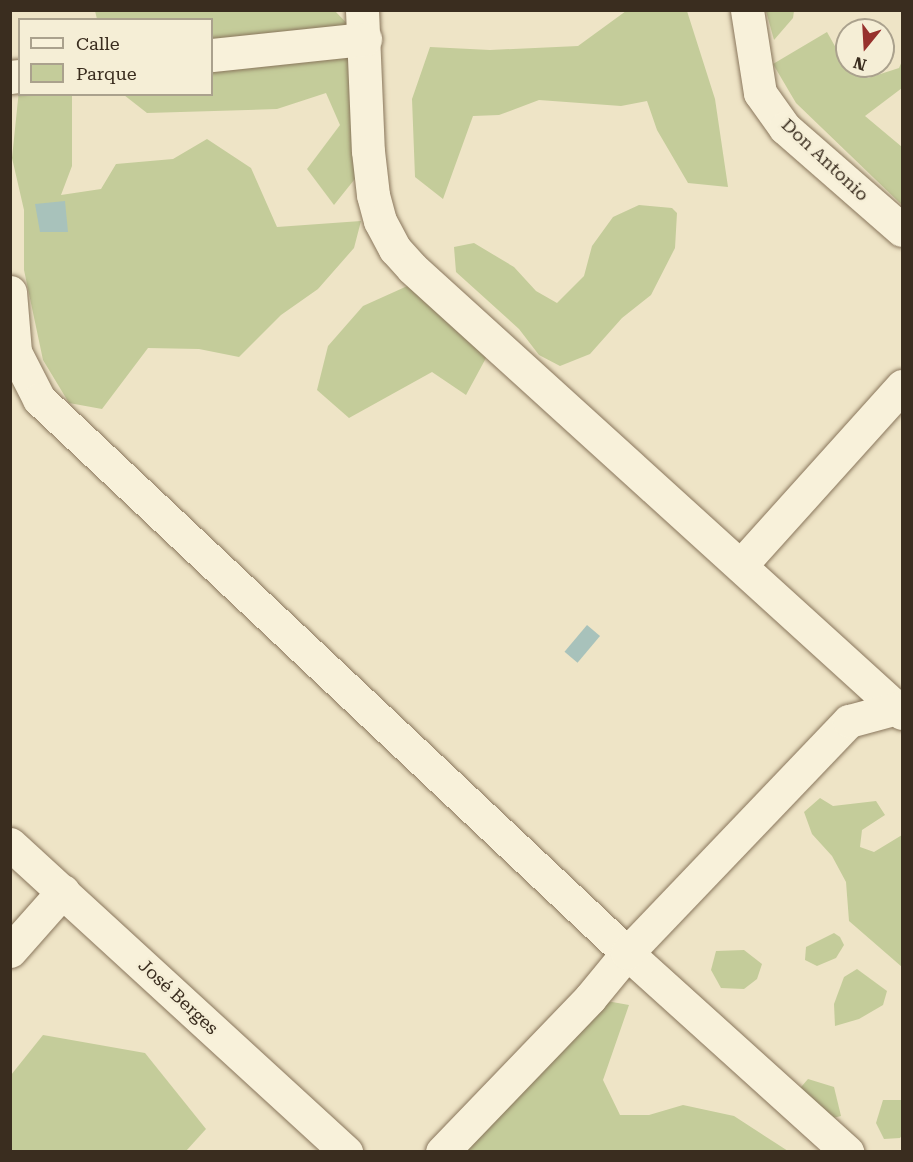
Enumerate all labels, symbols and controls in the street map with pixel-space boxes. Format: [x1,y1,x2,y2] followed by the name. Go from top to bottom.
[18,18,213,96] legend
[835,18,895,78] north arrow
[76,33,120,54] text: Calle
[851,53,869,75] text: N
[76,63,137,84] text: Parque
[777,114,873,206] street label: Don Antonio
[134,955,222,1039] street label: José Berges

